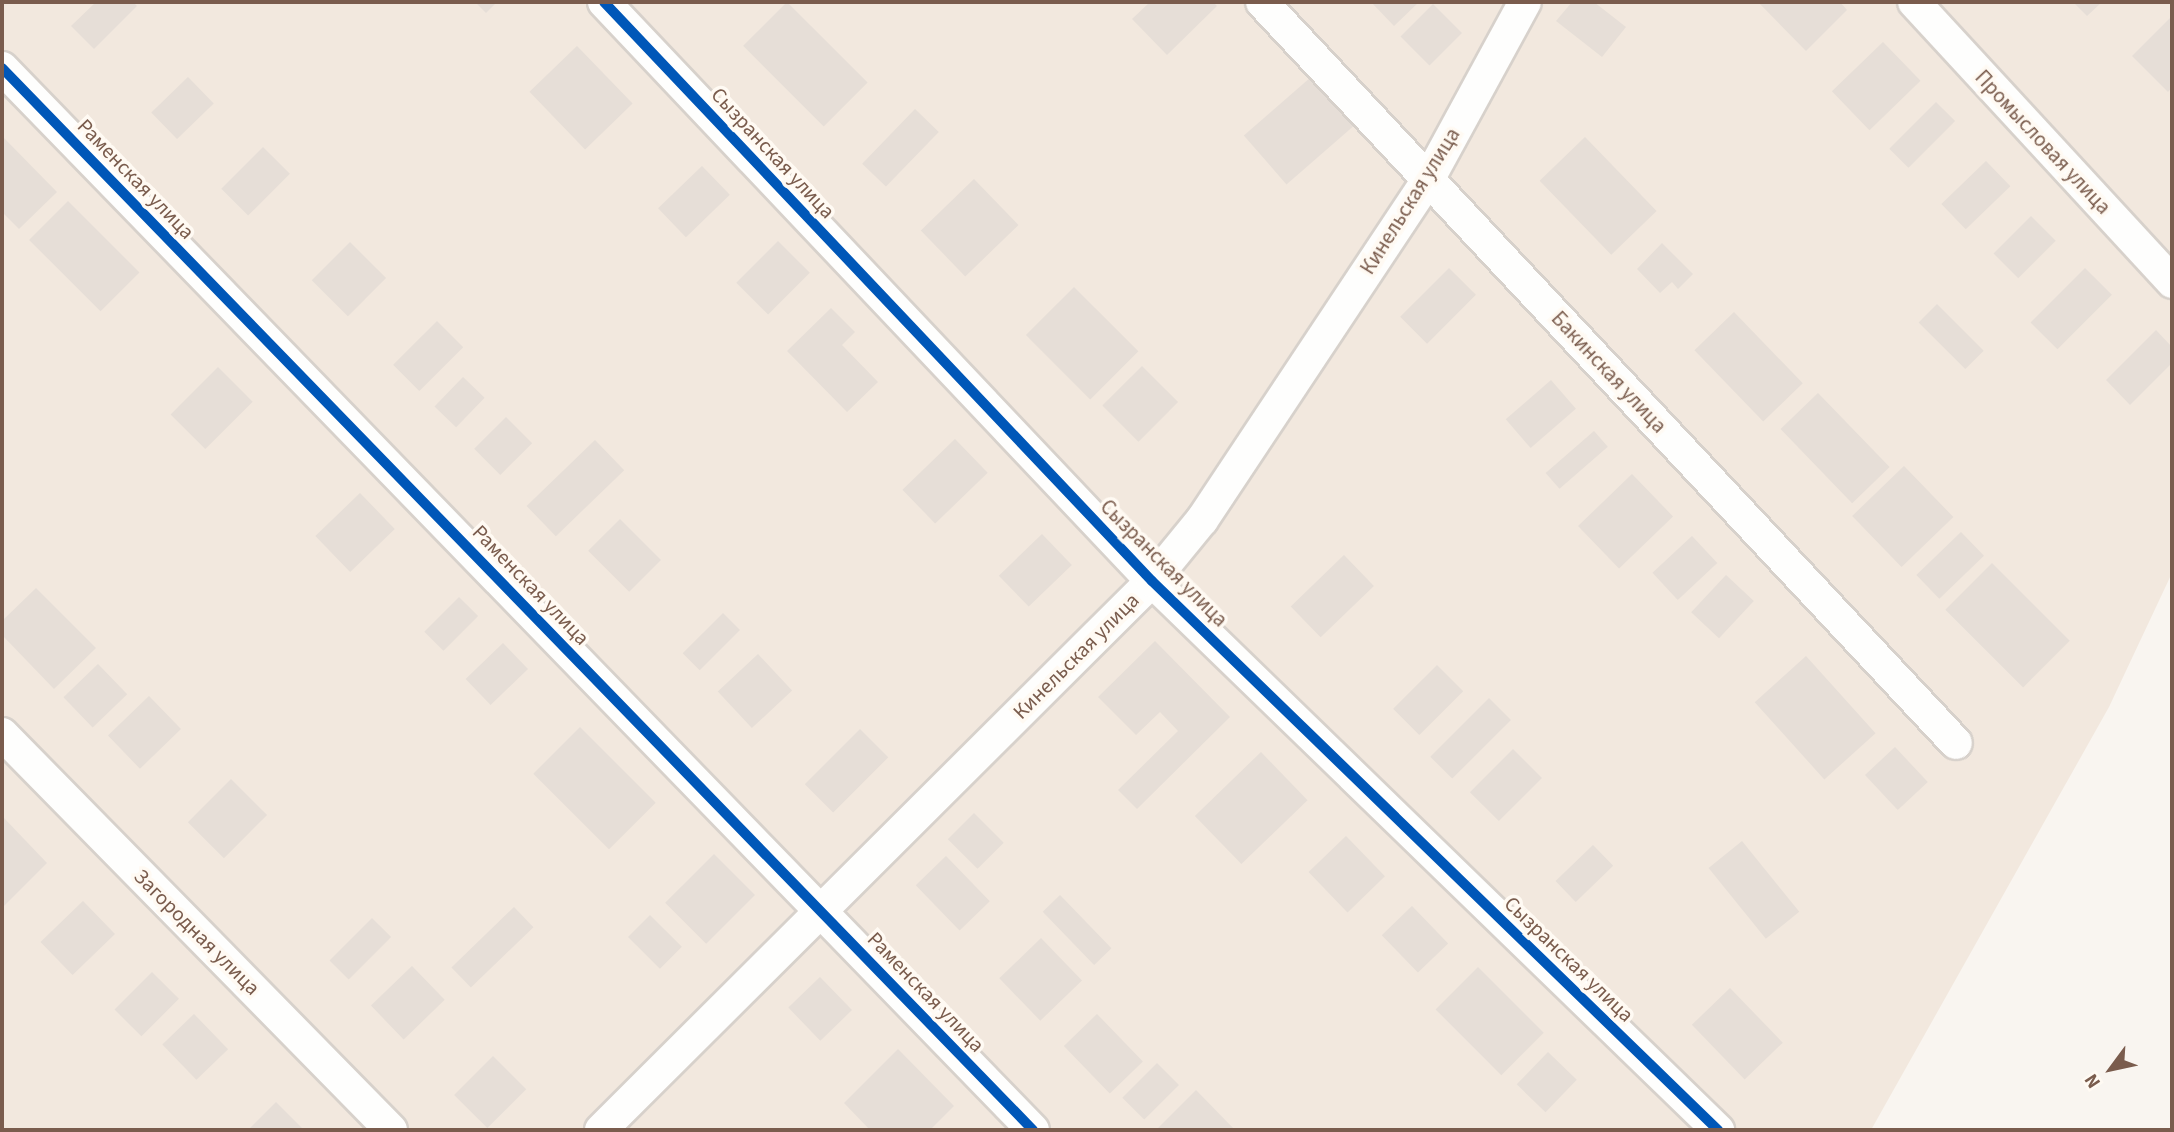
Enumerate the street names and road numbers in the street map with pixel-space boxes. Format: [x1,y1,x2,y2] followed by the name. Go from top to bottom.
[1970,65,2116,219] street label: Промысловая улица
[706,82,840,224] street label: Сызранская улица
[72,114,200,244] street label: Раменская улица
[1355,123,1465,279] street label: Кинельская улица
[1546,306,1672,438] street label: Бакинская улица
[1095,494,1233,632] street label: Сызранская улица
[467,520,595,650] street label: Раменская улица
[1008,588,1144,724] street label: Кинельская улица
[129,864,265,1000] street label: Загородная улица
[1499,891,1639,1027] street label: Сызранская улица
[862,927,990,1057] street label: Раменская улица

